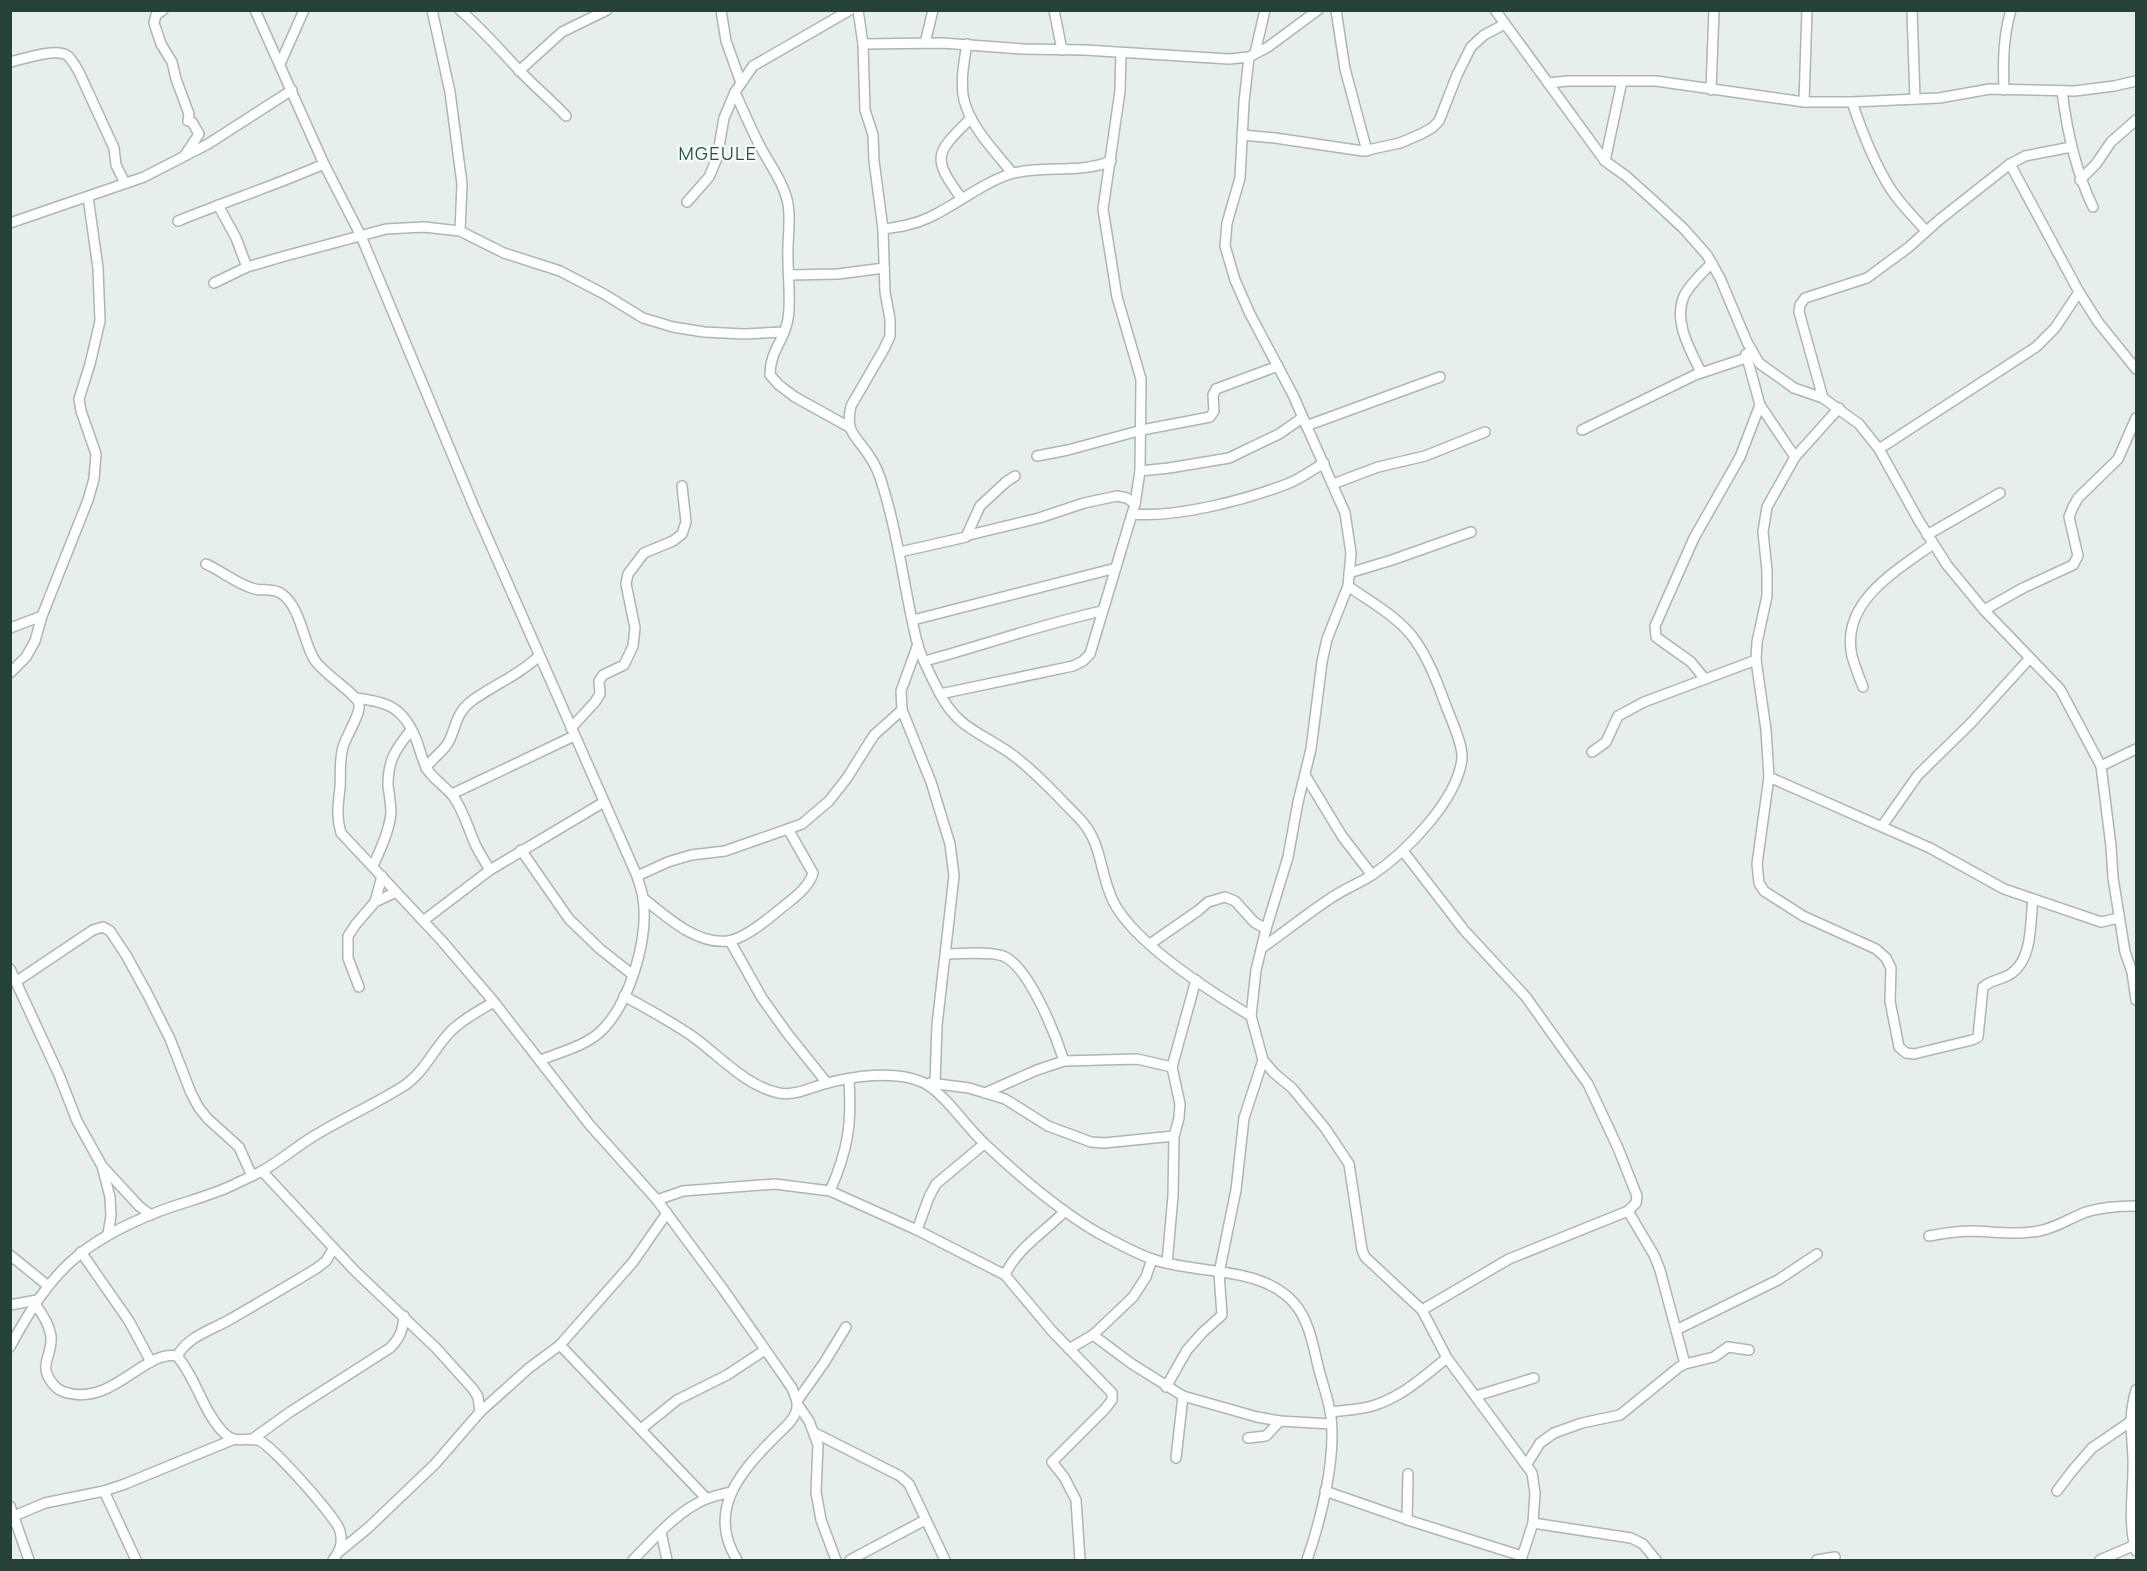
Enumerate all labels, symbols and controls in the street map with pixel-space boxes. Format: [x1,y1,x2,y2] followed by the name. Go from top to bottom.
[678,141,758,165] district label: MGEULE

